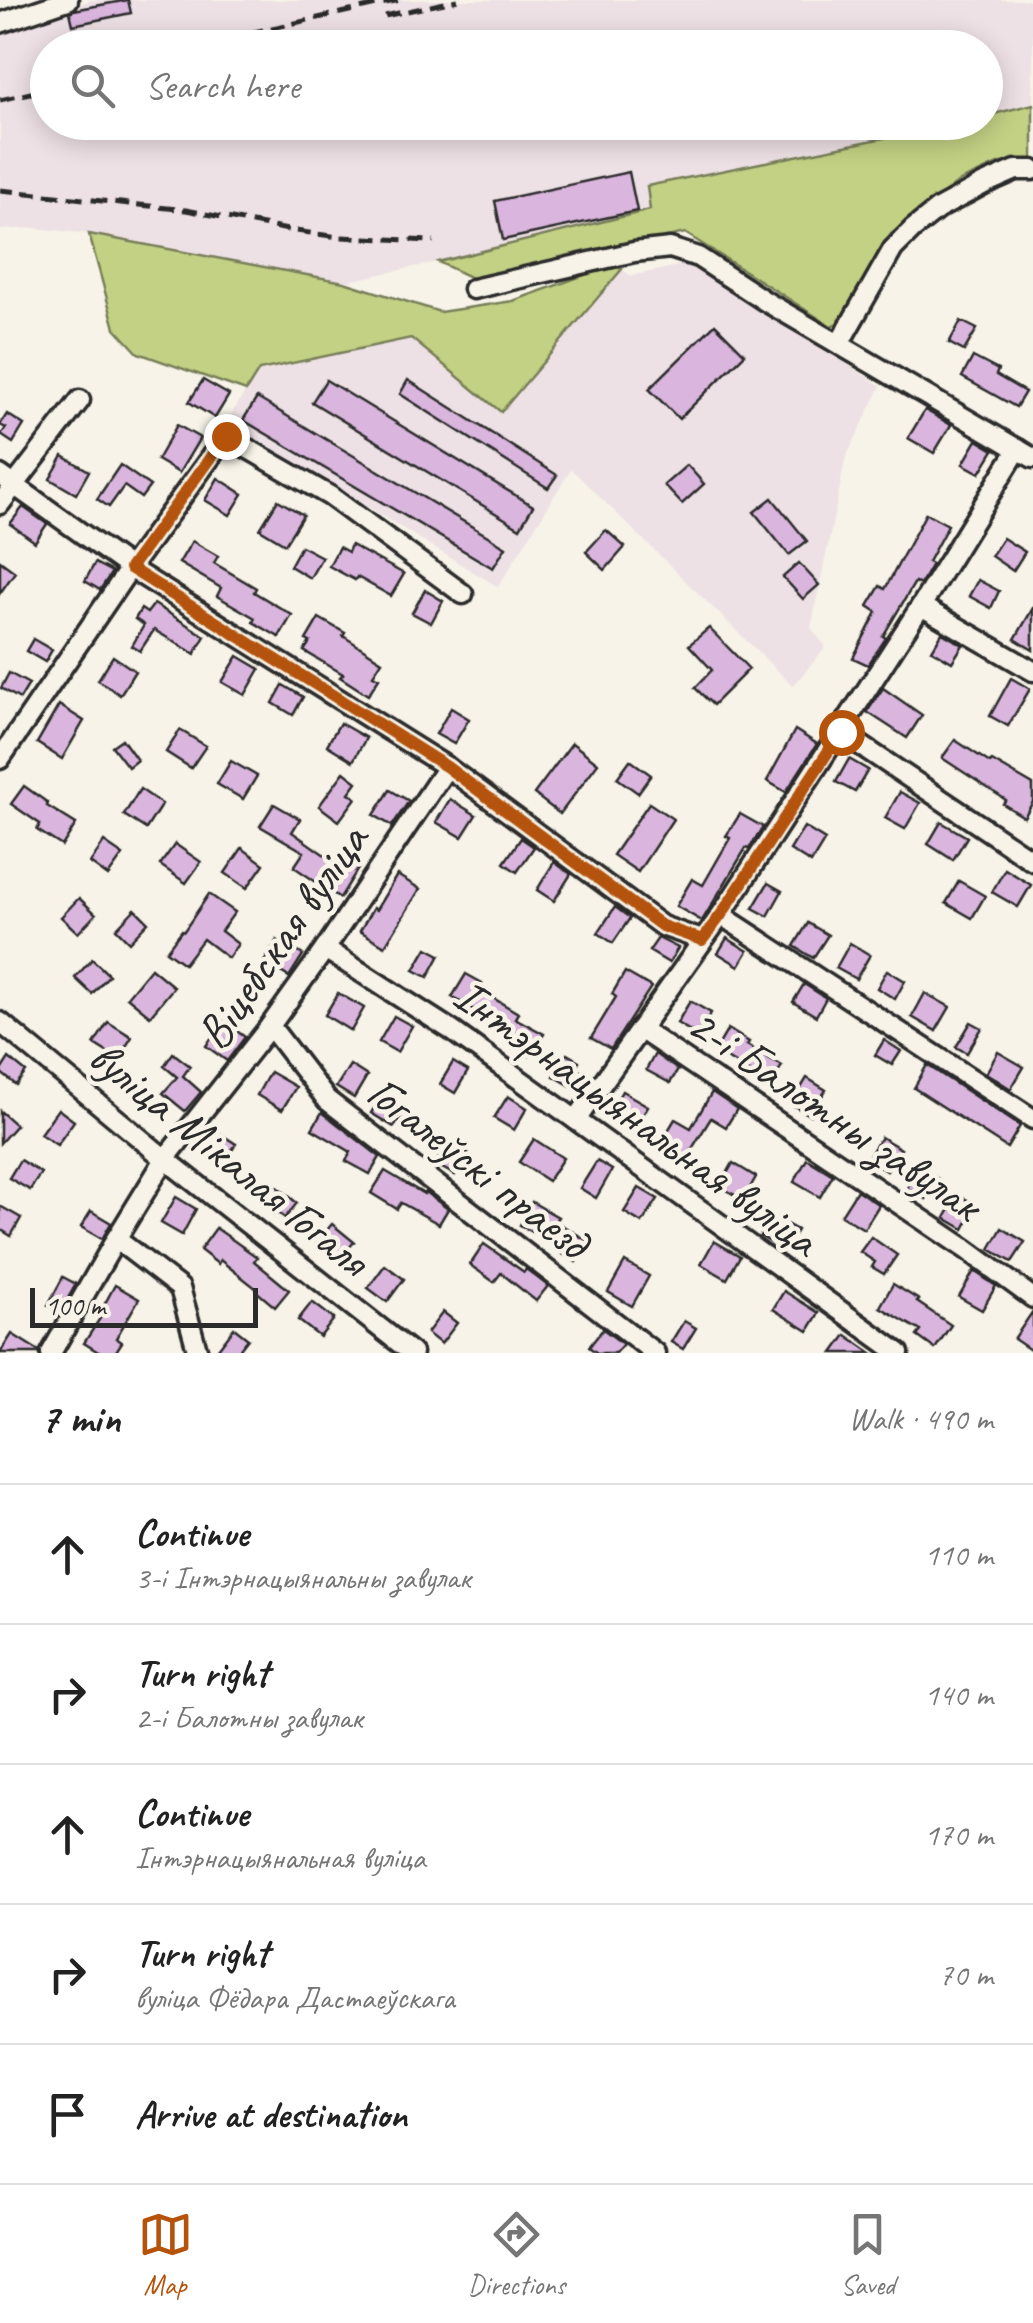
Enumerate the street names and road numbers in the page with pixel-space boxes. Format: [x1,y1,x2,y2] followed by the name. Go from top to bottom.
[183,810,383,1060] street label: Віцебская вуліца
[443,965,833,1271] street label: Інтэрнацыянальная вуліца
[676,993,996,1237] street label: 2-і Балотны завулак
[77,1026,384,1291] street label: вуліца Мікалая Гогаля
[356,1062,604,1274] street label: Гогалеўскі праезд

